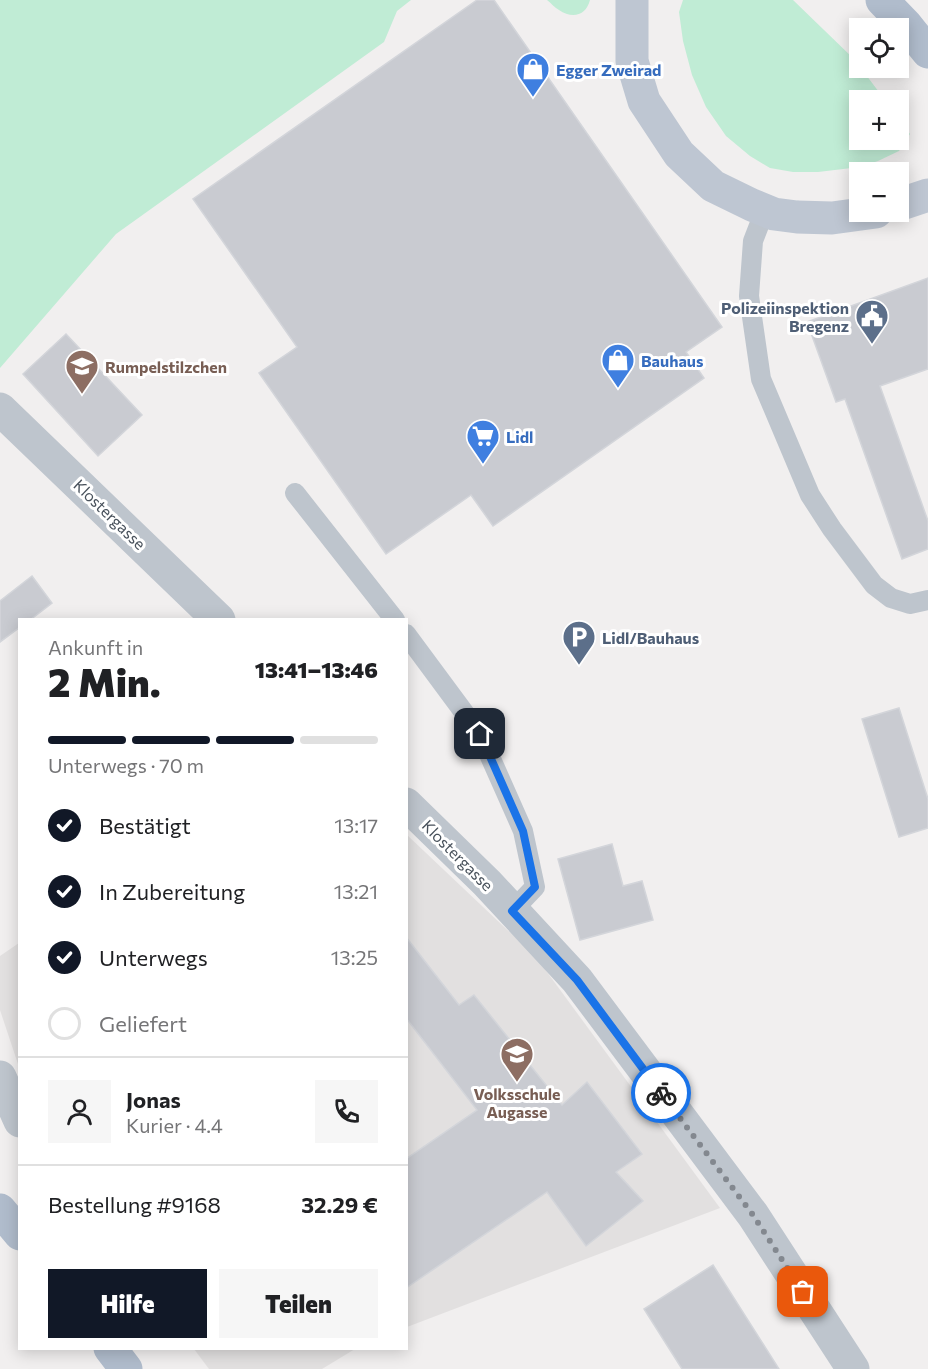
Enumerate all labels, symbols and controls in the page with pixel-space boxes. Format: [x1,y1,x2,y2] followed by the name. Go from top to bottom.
[849,18,909,222] map controls
[849,18,909,78] button: locate
[515,51,551,98] shop icon: Egger Zweirad
[556,60,661,79] place label: Egger Zweirad
[849,90,909,150] button: +
[849,162,909,222] button: −
[721,298,849,335] place label: Polizeiinspektion Bregenz
[854,298,890,345] public building icon: Polizeiinspektion Bregenz
[600,342,636,389] shop icon: Bauhaus
[64,348,100,395] school or university icon: Rumpelstilzchen
[641,351,703,370] place label: Bauhaus
[105,357,227,376] place label: Rumpelstilzchen
[465,418,501,465] supermarket icon: Lidl
[506,427,533,446] place label: Lidl
[70,475,150,553] street label: Klostergasse
[561,619,597,666] parking icon: Lidl/Bauhaus
[602,628,699,647] place label: Lidl/Bauhaus
[48,635,143,659] text: Ankunft in
[255,656,378,683] text: 13:41–13:46
[48,657,161,705] text: 2 Min.
[454,708,505,759] pin
[463,717,496,750] icon: home
[48,753,204,777] text: Unterwegs · 70 m
[48,809,81,842] icon: check
[99,812,191,839] text: Bestätigt
[334,813,378,837] text: 13:17
[419,816,497,894] street label: Klostergasse
[48,875,81,908] icon: check
[99,878,245,905] text: In Zubereitung
[334,879,378,903] text: 13:21
[48,941,81,974] icon: check
[99,944,208,971] text: Unterwegs
[331,945,378,969] text: 13:25
[99,1010,187,1037] text: Geliefert
[499,1036,535,1083] school or university icon: Volksschule Augasse
[631,1063,691,1123] courier
[645,1077,678,1110] icon: bike
[48,1080,111,1143] button: person
[315,1080,378,1143] button: phone
[473,1084,561,1121] place label: Volksschule Augasse
[126,1086,181,1113] text: Jonas
[126,1113,223,1137] text: Kurier · 4.4
[48,1191,221,1218] text: Bestellung #9168
[301,1191,378,1218] text: 32.29 €
[777,1266,828,1317] pin
[48,1269,207,1338] button: Hilfe
[219,1269,378,1338] button: Teilen
[786,1275,819,1308] icon: bag

